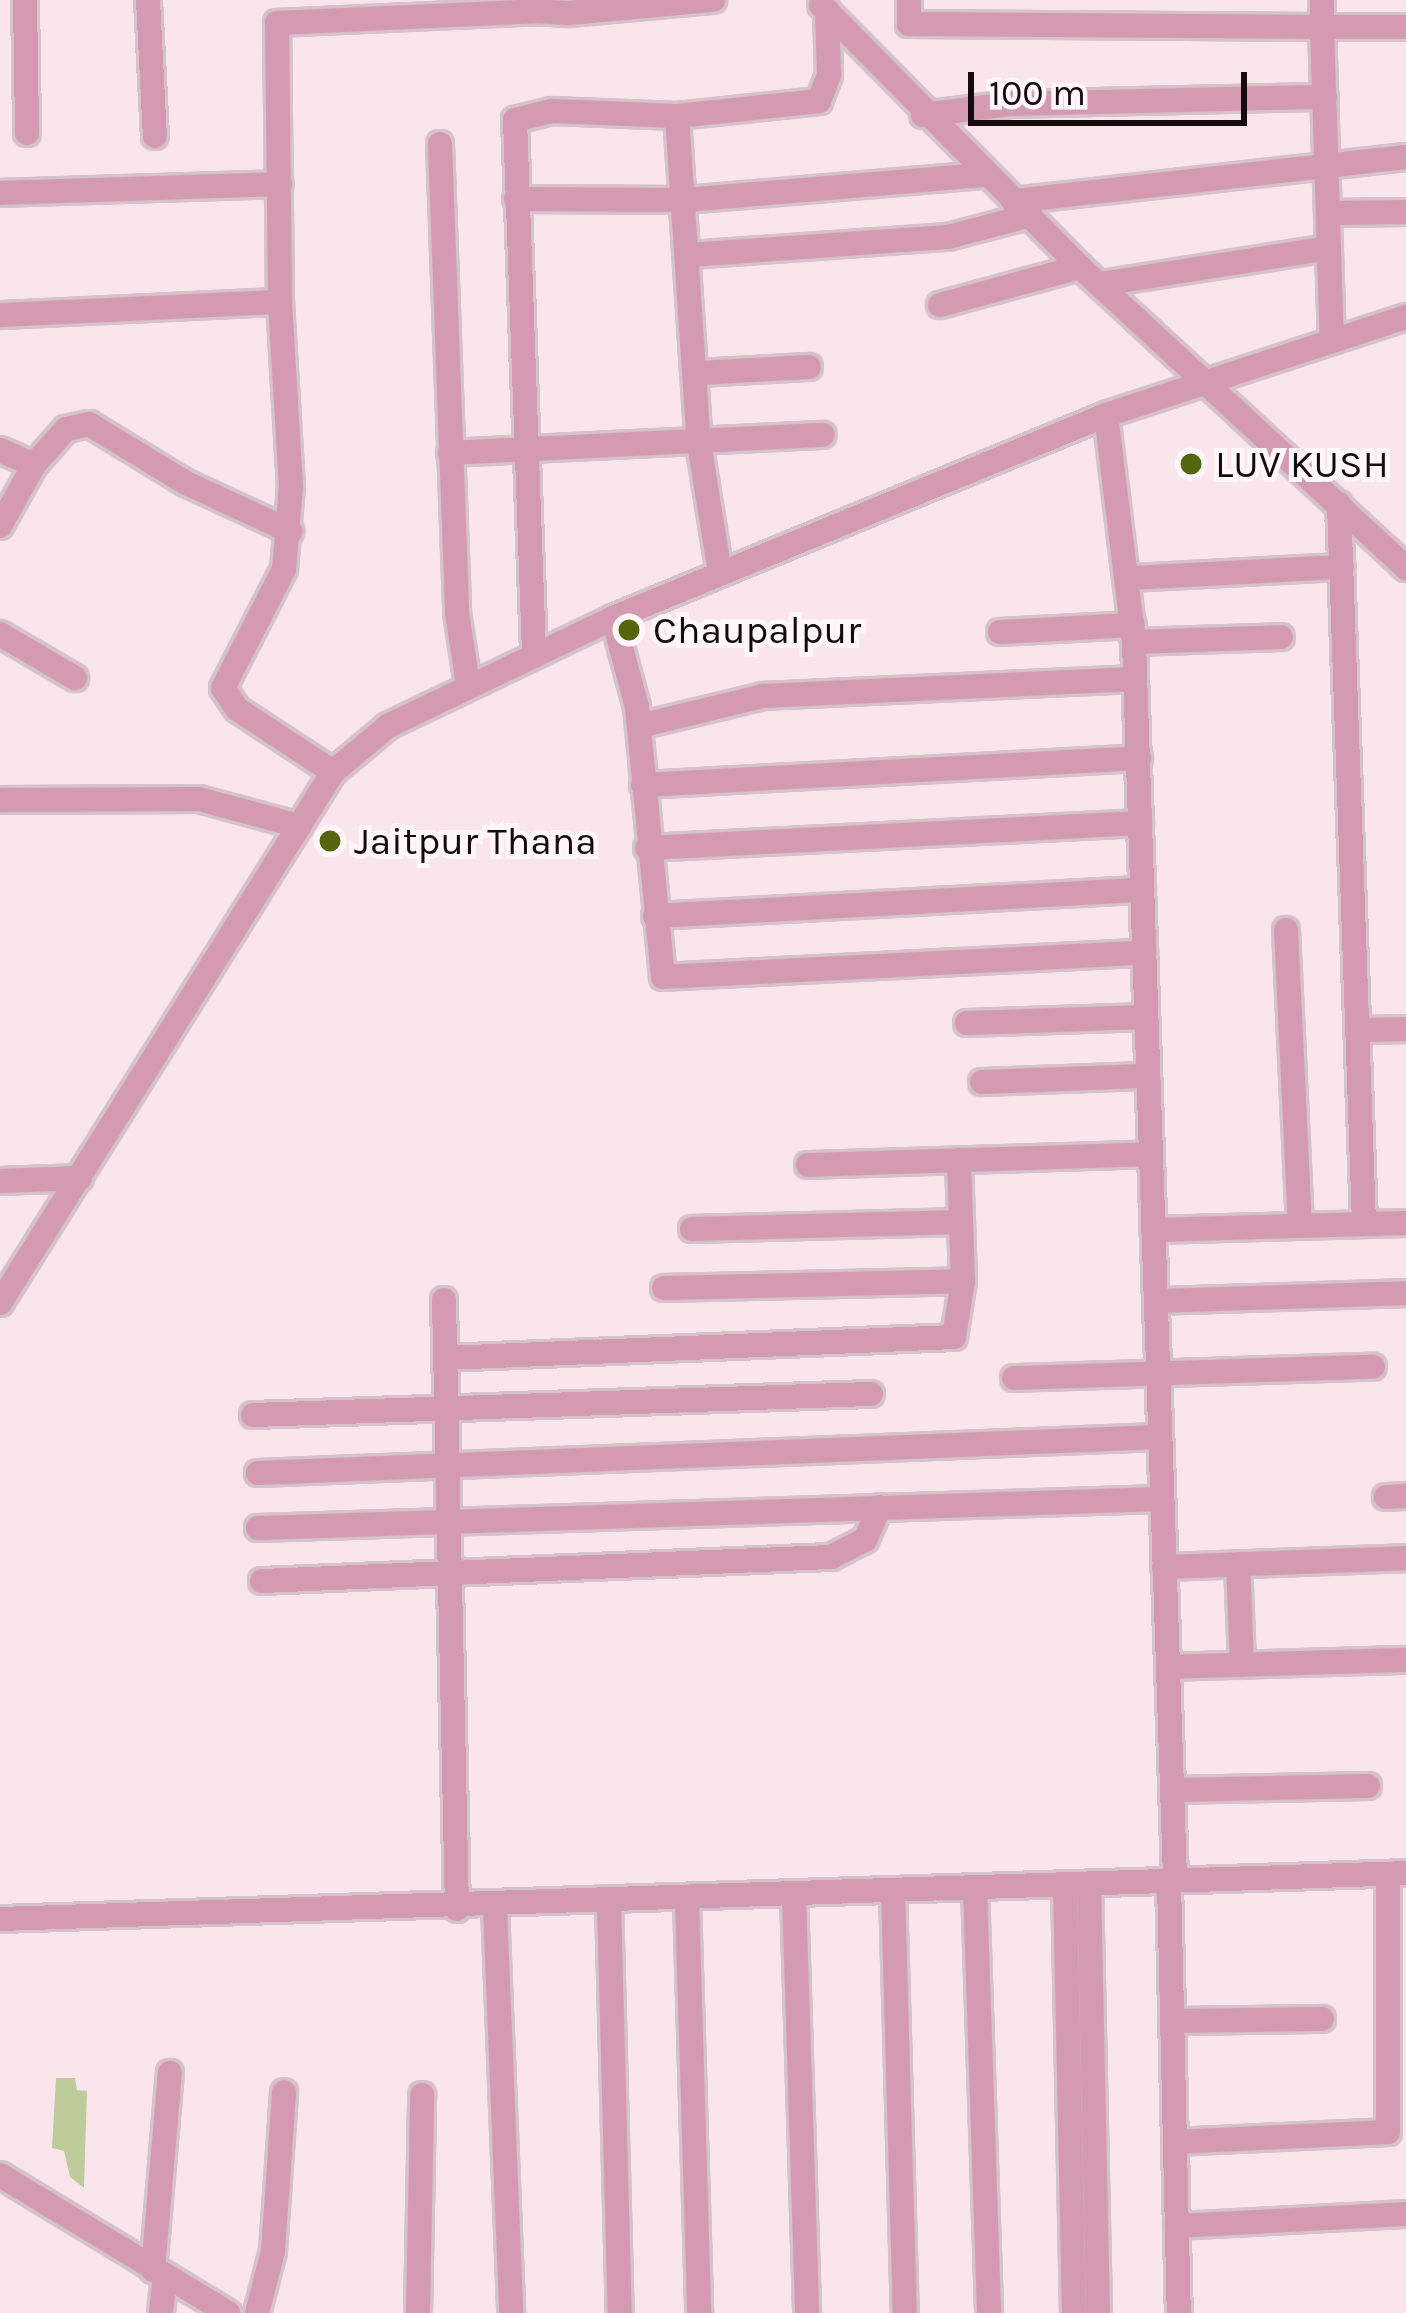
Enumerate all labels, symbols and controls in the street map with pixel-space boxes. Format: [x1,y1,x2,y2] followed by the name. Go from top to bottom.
[974,48,1253,122] scale bar
[989,72,1086,114] text: 100 m
[1215,441,1389,487] place label: LUV KUSH
[1178,451,1204,477] marker: LUV KUSH
[653,607,861,653] place label: Chaupalpur
[616,617,642,643] marker: Chaupalpur
[354,818,597,864] place label: Jaitpur Thana
[317,828,343,854] marker: Jaitpur Thana

